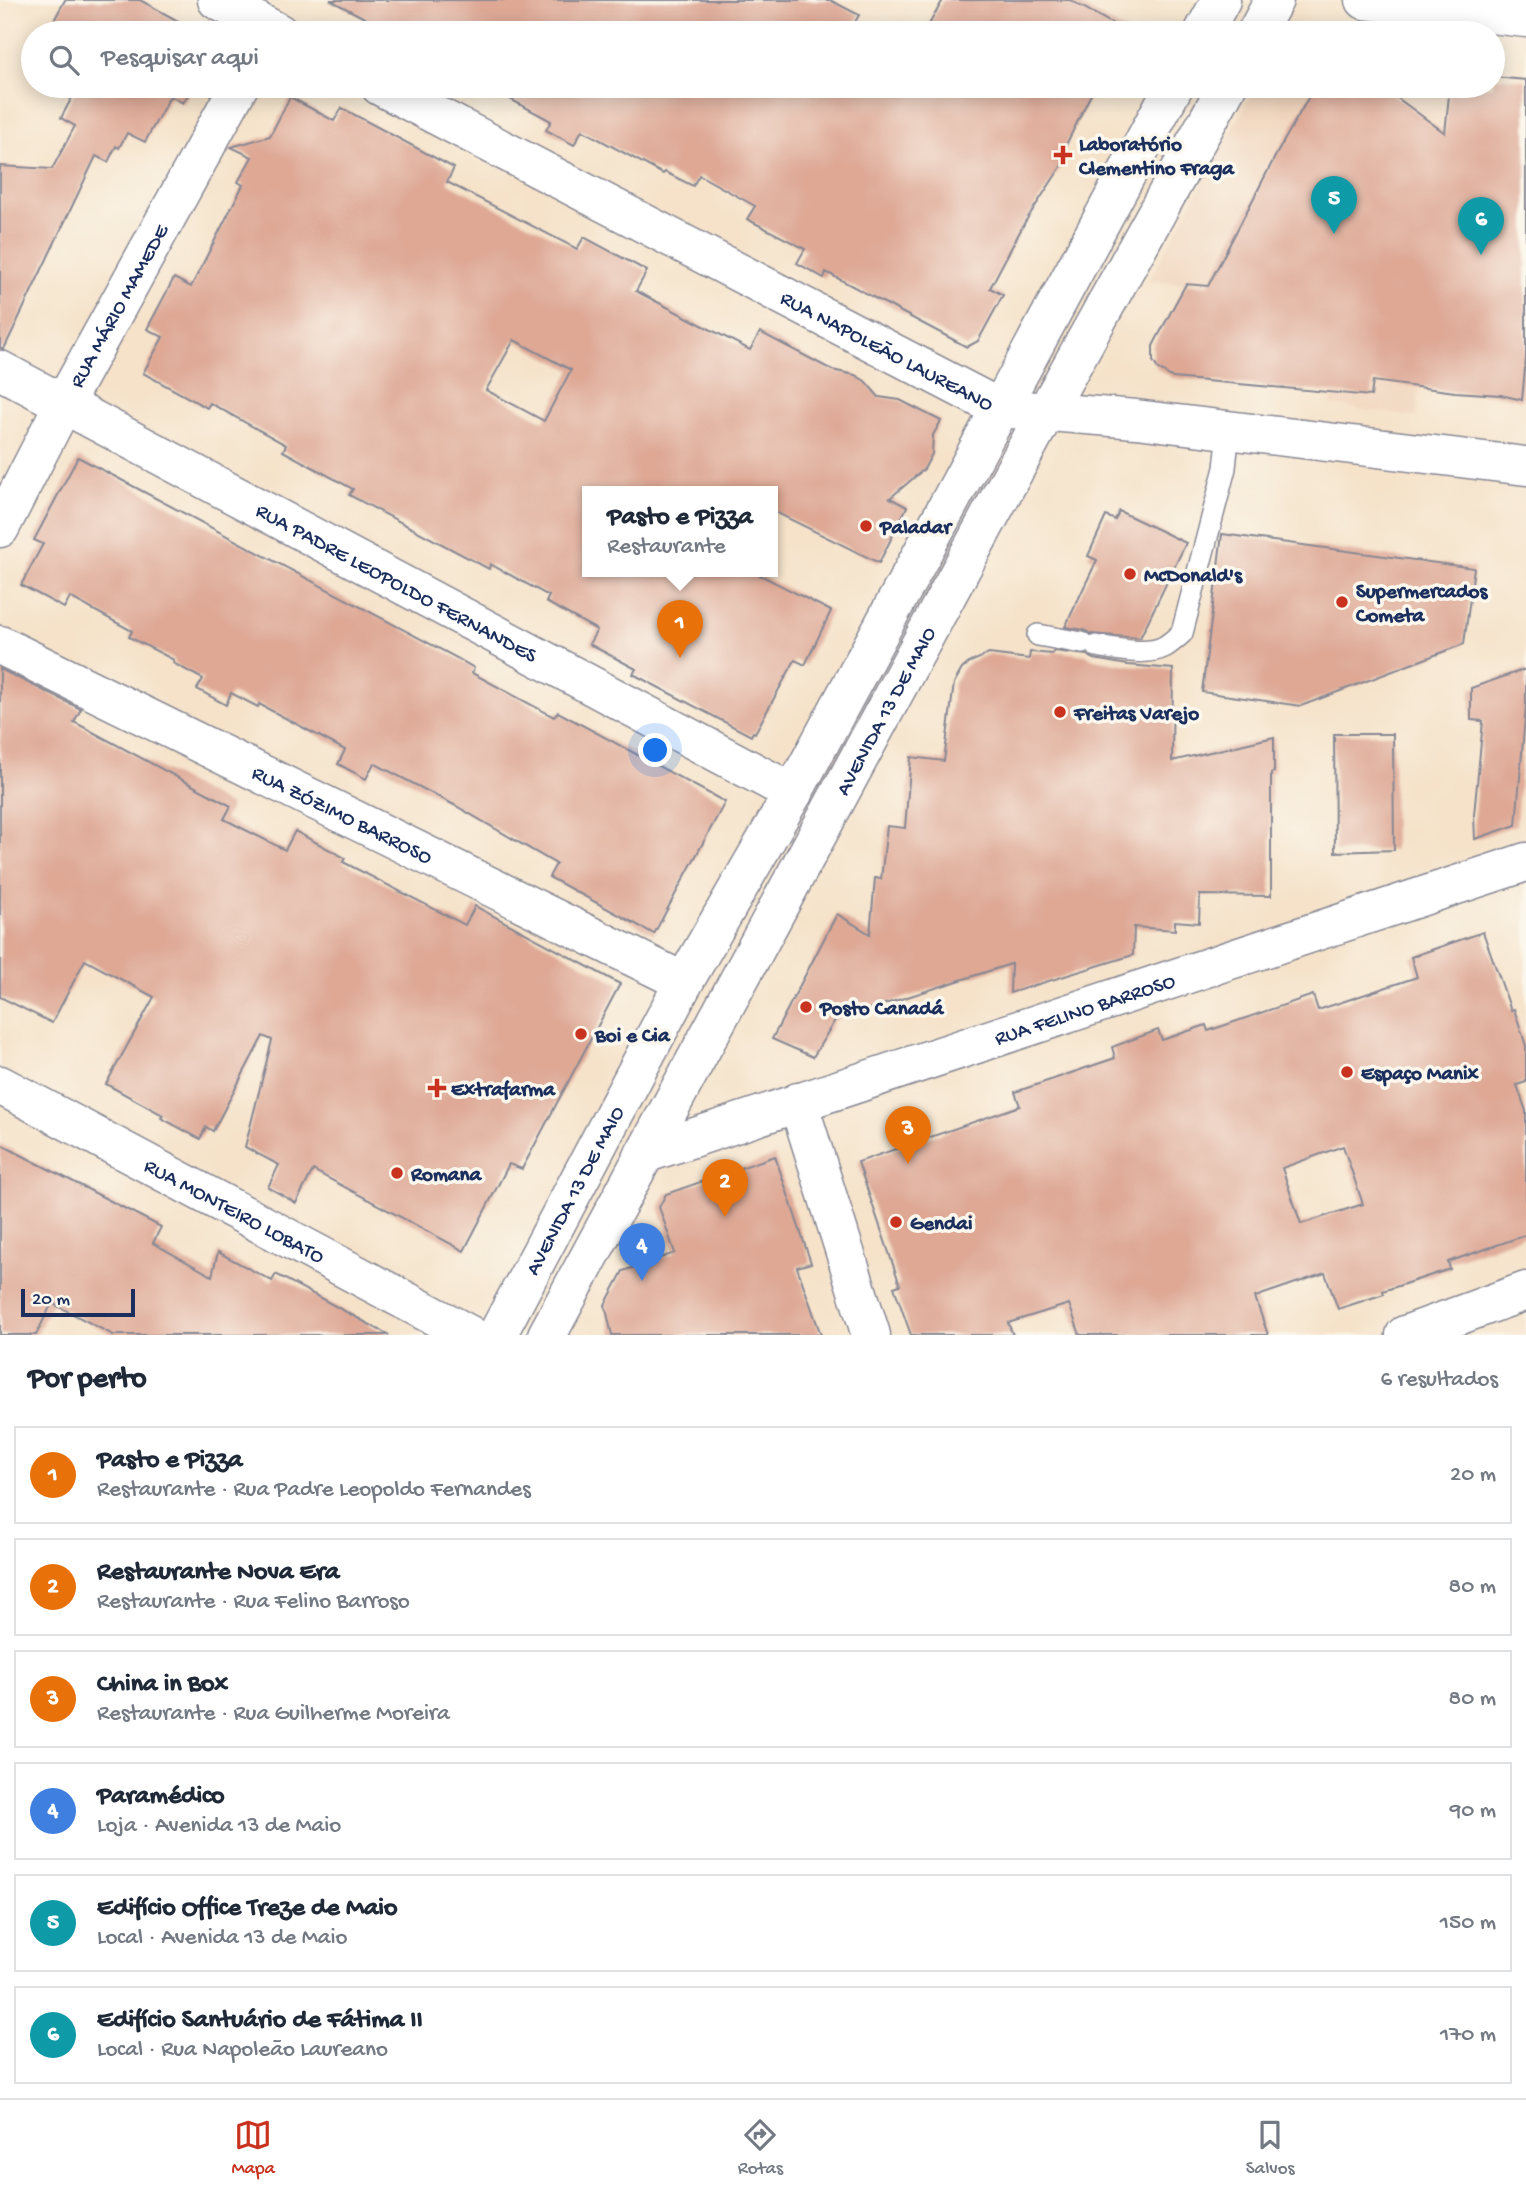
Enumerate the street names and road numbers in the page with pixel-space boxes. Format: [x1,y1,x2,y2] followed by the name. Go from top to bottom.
[66,220,176,393] street label: RUA MÁRIO MAMEDE
[775,287,997,419] street label: RUA NAPOLEÃO LAUREANO
[250,500,541,670] street label: RUA PADRE LEOPOLDO FERNANDES
[832,623,944,801] street label: AVENIDA 13 DE MAIO
[247,762,436,872] street label: RUA ZÓZIMO BARROSO
[992,970,1179,1053] street label: RUA FELINO BARROSO
[522,1103,632,1281] street label: AVENIDA 13 DE MAIO
[139,1155,328,1271] street label: RUA MONTEIRO LOBATO

